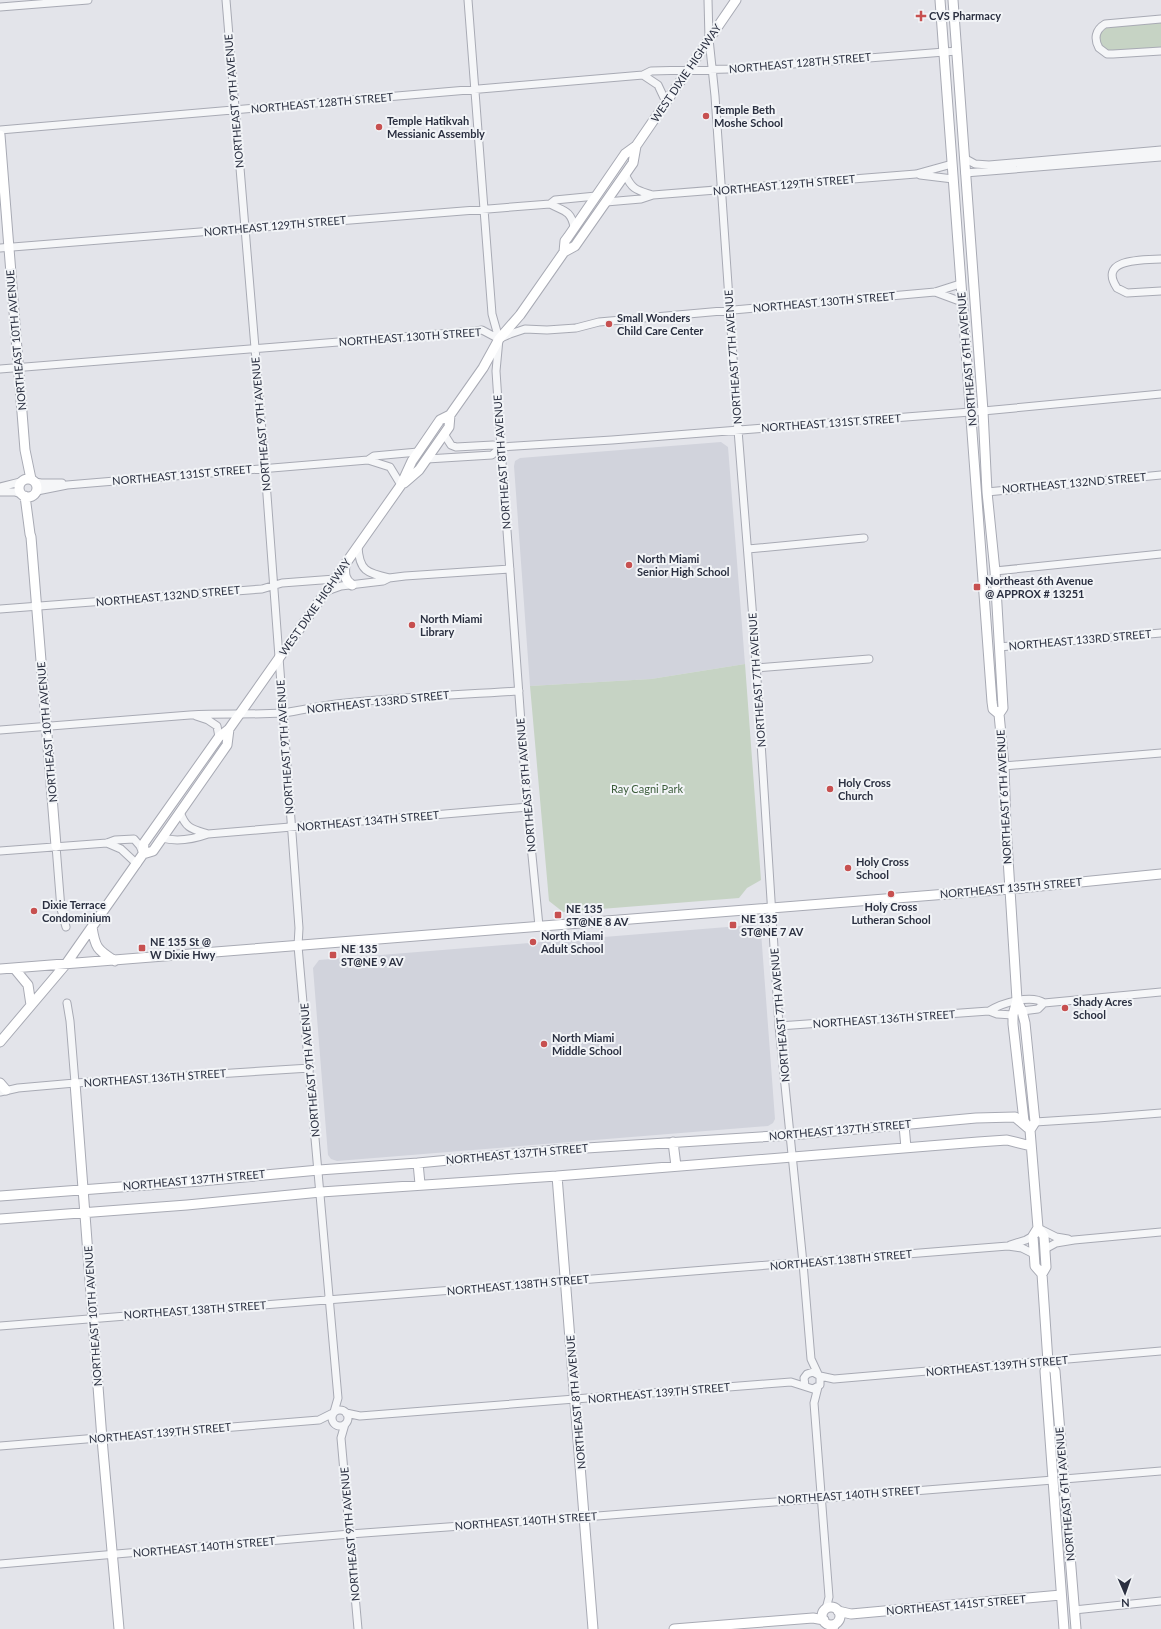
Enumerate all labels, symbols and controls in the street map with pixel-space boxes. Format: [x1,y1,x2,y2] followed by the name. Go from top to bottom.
[929,9,1001,22] place label: CVS Pharmacy
[916,11,926,21] marker: CVS Pharmacy
[648,21,723,124] street label: WEST DIXIE HIGHWAY
[221,33,246,169] street label: NORTHEAST 9TH AVENUE
[728,50,872,75] street label: NORTHEAST 128TH STREET
[250,90,394,115] street label: NORTHEAST 128TH STREET
[714,103,783,129] place label: Temple Beth Moshe School
[701,111,711,121] marker: Temple Beth Moshe School
[387,114,485,140] place label: Temple Hatikvah Messianic Assembly
[374,122,384,132] marker: Temple Hatikvah Messianic Assembly
[712,172,856,197] street label: NORTHEAST 129TH STREET
[203,213,347,238] street label: NORTHEAST 129TH STREET
[3,269,28,411] street label: NORTHEAST 10TH AVENUE
[721,289,744,425] street label: NORTHEAST 7TH AVENUE
[752,289,896,314] street label: NORTHEAST 130TH STREET
[954,291,979,427] street label: NORTHEAST 6TH AVENUE
[617,311,704,337] place label: Small Wonders Child Care Center
[604,319,614,329] marker: Small Wonders Child Care Center
[338,325,482,348] street label: NORTHEAST 130TH STREET
[248,356,273,492] street label: NORTHEAST 9TH AVENUE
[490,394,513,530] street label: NORTHEAST 8TH AVENUE
[761,411,902,434] street label: NORTHEAST 131ST STREET
[112,462,253,487] street label: NORTHEAST 131ST STREET
[1001,470,1147,495] street label: NORTHEAST 132ND STREET
[637,552,730,578] place label: North Miami Senior High School
[276,555,353,658] street label: WEST DIXIE HIGHWAY
[624,560,634,570] marker: North Miami Senior High School
[985,574,1093,600] place label: Northeast 6th Avenue @ APPROX # 13251
[972,582,982,592] marker: Northeast 6th Avenue @ APPROX # 13251
[95,583,241,608] street label: NORTHEAST 132ND STREET
[420,612,483,638] place label: North Miami Library
[745,612,768,748] street label: NORTHEAST 7TH AVENUE
[407,620,417,630] marker: North Miami Library
[1008,627,1152,652] street label: NORTHEAST 133RD STREET
[34,661,59,803] street label: NORTHEAST 10TH AVENUE
[273,679,296,815] street label: NORTHEAST 9TH AVENUE
[306,687,450,715] street label: NORTHEAST 133RD STREET
[513,717,538,853] street label: NORTHEAST 8TH AVENUE
[993,729,1014,865] street label: NORTHEAST 6TH AVENUE
[838,776,891,802] place label: Holy Cross Church
[611,782,683,795] park label: Ray Cagni Park
[825,784,835,794] marker: Holy Cross Church
[296,808,440,833] street label: NORTHEAST 134TH STREET
[856,855,909,881] place label: Holy Cross School
[843,863,853,873] marker: Holy Cross School
[939,875,1083,900] street label: NORTHEAST 135TH STREET
[886,889,896,899] marker: Holy Cross Lutheran School
[42,898,111,924] place label: Dixie Terrace Condominium
[851,900,931,926] place label: Holy Cross Lutheran School
[566,902,629,928] place label: NE 135 ST@NE 8 AV
[29,906,39,916] marker: Dixie Terrace Condominium
[553,910,563,920] marker: NE 135 ST@NE 8 AV
[741,912,804,938] place label: NE 135 ST@NE 7 AV
[728,920,738,930] marker: NE 135 ST@NE 7 AV
[540,929,604,955] place label: North Miami Adult School
[150,935,216,961] place label: NE 135 St @ W Dixie Hwy
[528,937,538,947] marker: North Miami Adult School
[341,942,404,968] place label: NE 135 ST@NE 9 AV
[137,943,147,953] marker: NE 135 St @ W Dixie Hwy
[767,947,792,1083] street label: NORTHEAST 7TH AVENUE
[328,950,338,960] marker: NE 135 ST@NE 9 AV
[1073,995,1132,1021] place label: Shady Acres School
[297,1002,322,1138] street label: NORTHEAST 9TH AVENUE
[1060,1003,1070,1013] marker: Shady Acres School
[812,1007,956,1030] street label: NORTHEAST 136TH STREET
[552,1031,622,1057] place label: North Miami Middle School
[539,1039,549,1049] marker: North Miami Middle School
[83,1066,227,1089] street label: NORTHEAST 136TH STREET
[768,1117,912,1142] street label: NORTHEAST 137TH STREET
[445,1141,589,1166] street label: NORTHEAST 137TH STREET
[122,1167,266,1192] street label: NORTHEAST 137TH STREET
[81,1245,104,1387] street label: NORTHEAST 10TH AVENUE
[769,1247,913,1272] street label: NORTHEAST 138TH STREET
[446,1272,590,1297] street label: NORTHEAST 138TH STREET
[123,1298,267,1321] street label: NORTHEAST 138TH STREET
[563,1334,588,1470] street label: NORTHEAST 8TH AVENUE
[925,1353,1069,1378] street label: NORTHEAST 139TH STREET
[587,1380,731,1405] street label: NORTHEAST 139TH STREET
[88,1420,232,1445] street label: NORTHEAST 139TH STREET
[1052,1426,1077,1562] street label: NORTHEAST 6TH AVENUE
[337,1466,362,1602] street label: NORTHEAST 9TH AVENUE
[777,1483,921,1506] street label: NORTHEAST 140TH STREET
[454,1509,598,1532] street label: NORTHEAST 140TH STREET
[132,1534,276,1559] street label: NORTHEAST 140TH STREET
[1105,1573,1145,1613] north arrow
[886,1592,1027,1617] street label: NORTHEAST 141ST STREET
[1121,1597,1130,1610] text: N

